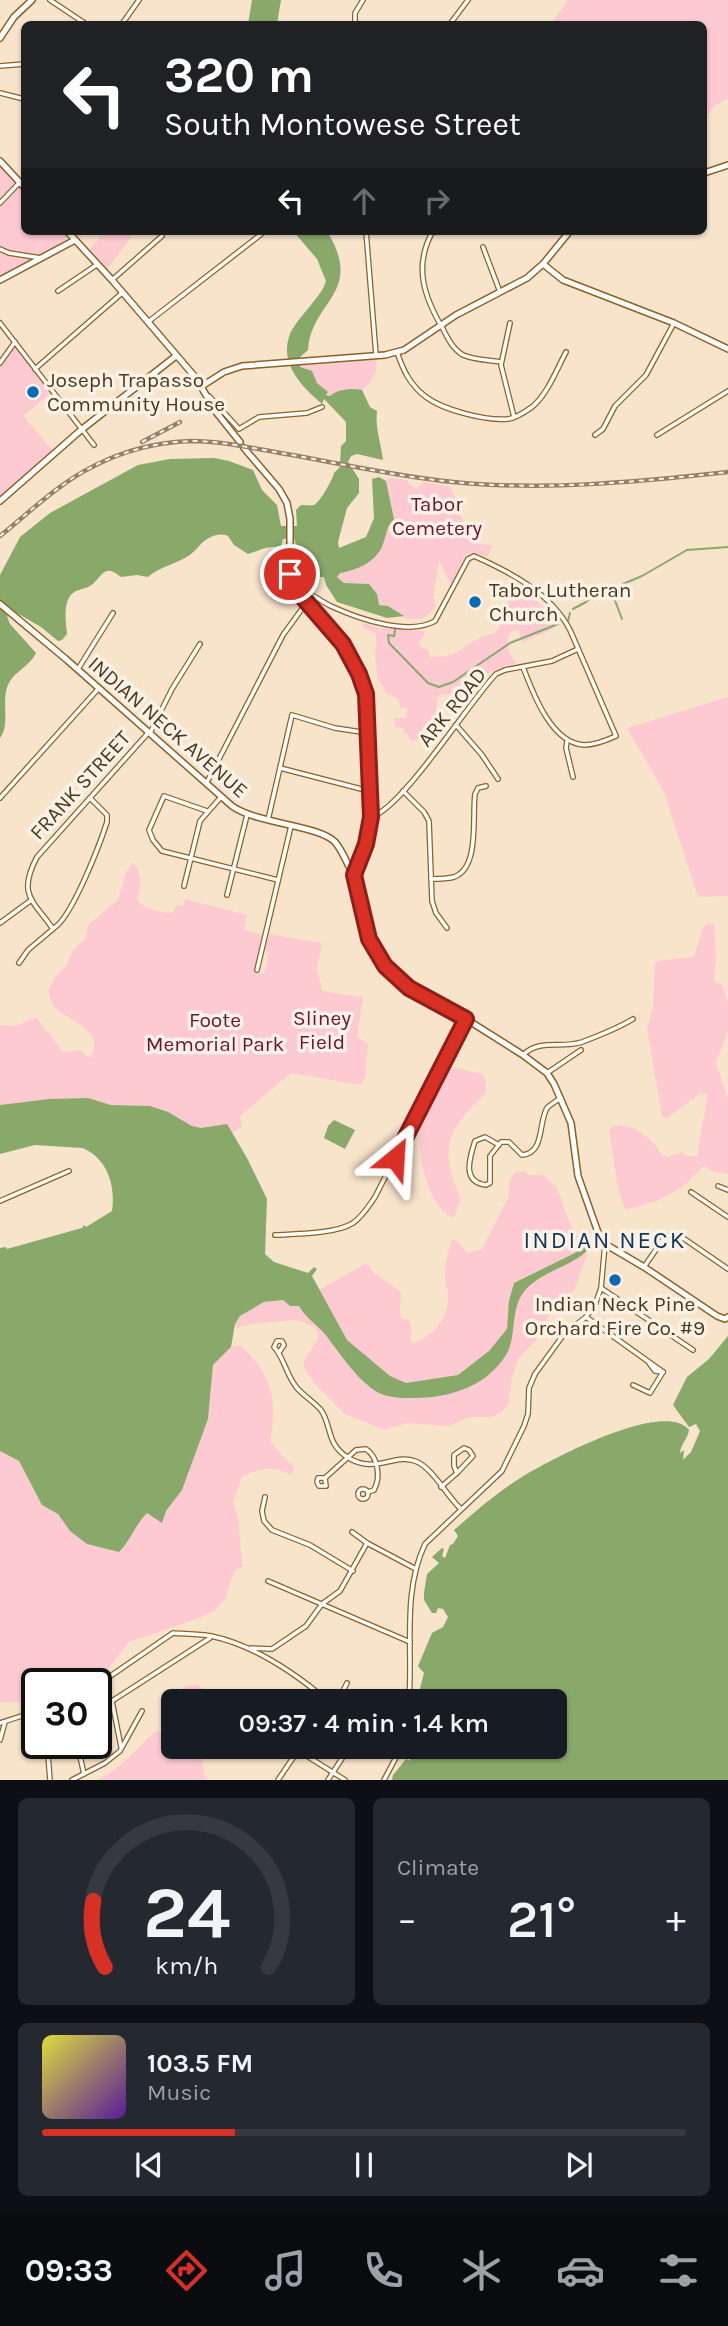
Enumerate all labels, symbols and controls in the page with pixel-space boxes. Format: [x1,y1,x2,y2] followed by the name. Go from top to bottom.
[164,47,314,104] text: 320 m
[49,49,140,140] icon: left
[164,106,521,143] text: South Montowese Street
[272,182,310,220] icon: left
[345,182,383,220] icon: ahead
[418,182,456,220] icon: right
[47,368,225,416] place label: Joseph Trapasso Community House
[25,384,41,400] marker: Joseph Trapasso Community House
[392,492,482,540] park label: Tabor Cemetery
[260,544,320,604] pin
[271,555,309,593] icon: arrive
[489,578,631,626] place label: Tabor Lutheran Church
[467,594,483,610] marker: Tabor Lutheran Church
[83,651,253,803] street label: INDIAN NECK AVENUE
[413,663,491,751] street label: ARK ROAD
[25,725,135,844] street label: FRANK STREET
[293,1006,351,1054] park label: Sliney Field
[146,1008,284,1056] park label: Foote Memorial Park
[358,1121,432,1195] position arrow
[524,1226,686,1254] district label: INDIAN NECK
[607,1272,623,1288] marker: Indian Neck Pine Orchard Fire Co. #9
[525,1292,705,1340] place label: Indian Neck Pine Orchard Fire Co. #9
[21,1668,112,1759] speed limit sign: 30
[239,1708,489,1739] text: 09:37 · 4 min · 1.4 km
[397,1854,479,1881] text: Climate
[143,1871,230,1956] text: 24
[507,1889,576,1950] text: 21°
[397,1897,417,1942] text: −
[666,1897,686,1942] text: +
[155,1951,218,1980] text: km/h
[147,2048,253,2079] text: 103.5 FM
[147,2079,211,2106] text: Music
[130,2146,168,2184] icon: previous
[345,2146,383,2184] icon: pause
[560,2146,598,2184] icon: next
[162,2246,211,2295] icon: directions
[261,2246,310,2295] icon: music
[359,2246,408,2295] icon: phone
[457,2246,506,2295] icon: climate
[556,2246,605,2295] icon: car
[654,2246,703,2295] icon: filters
[25,2252,113,2289] text: 09:33

